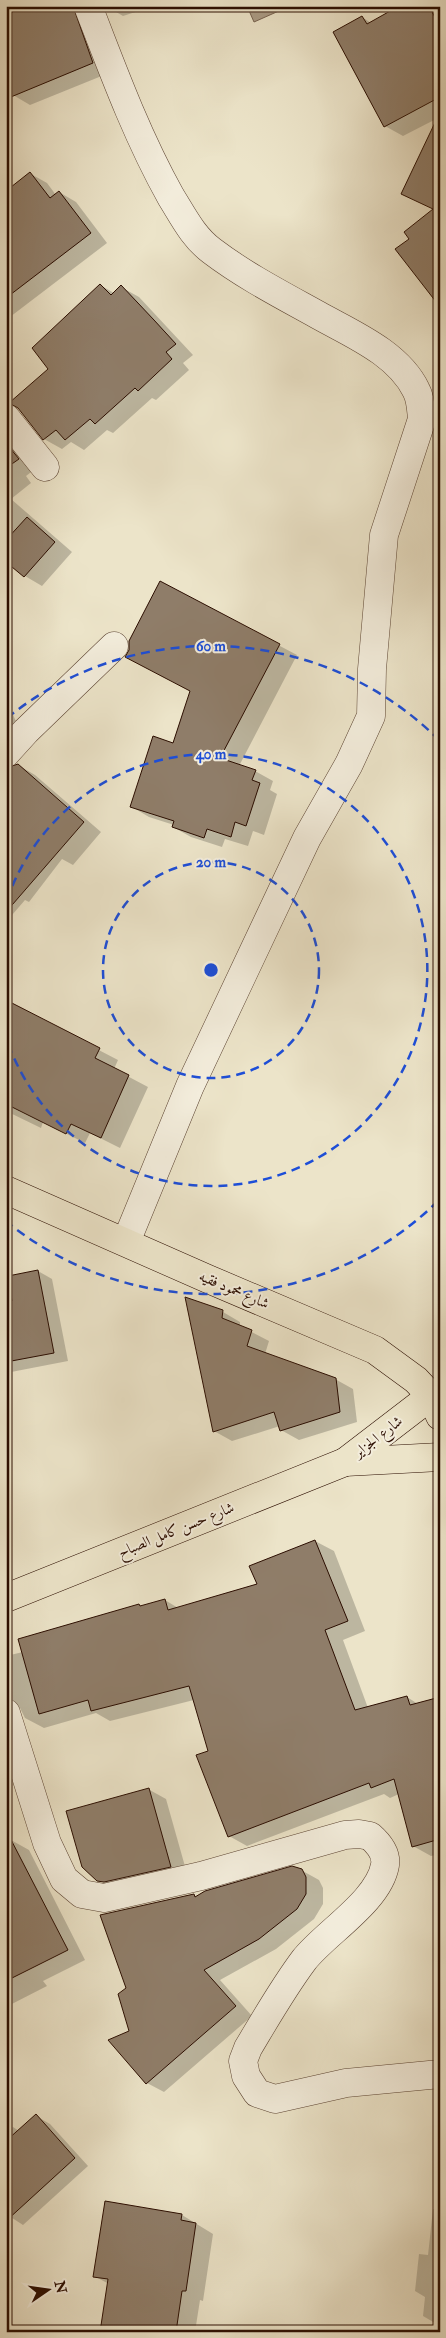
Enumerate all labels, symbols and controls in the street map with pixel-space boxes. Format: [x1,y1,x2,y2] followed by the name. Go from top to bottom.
[196,637,226,656] text: 60 m
[195,745,227,764] text: 40 m
[196,853,226,872] text: 20 m
[202,961,220,979] centre of rings
[195,1267,272,1316] street label: شارع محمود فقيه
[348,1412,408,1466] street label: شارع الجزاير
[115,1498,238,1565] street label: شارع حسن كامل الصباح
[22,2266,72,2316] north arrow
[50,2278,70,2296] text: N

